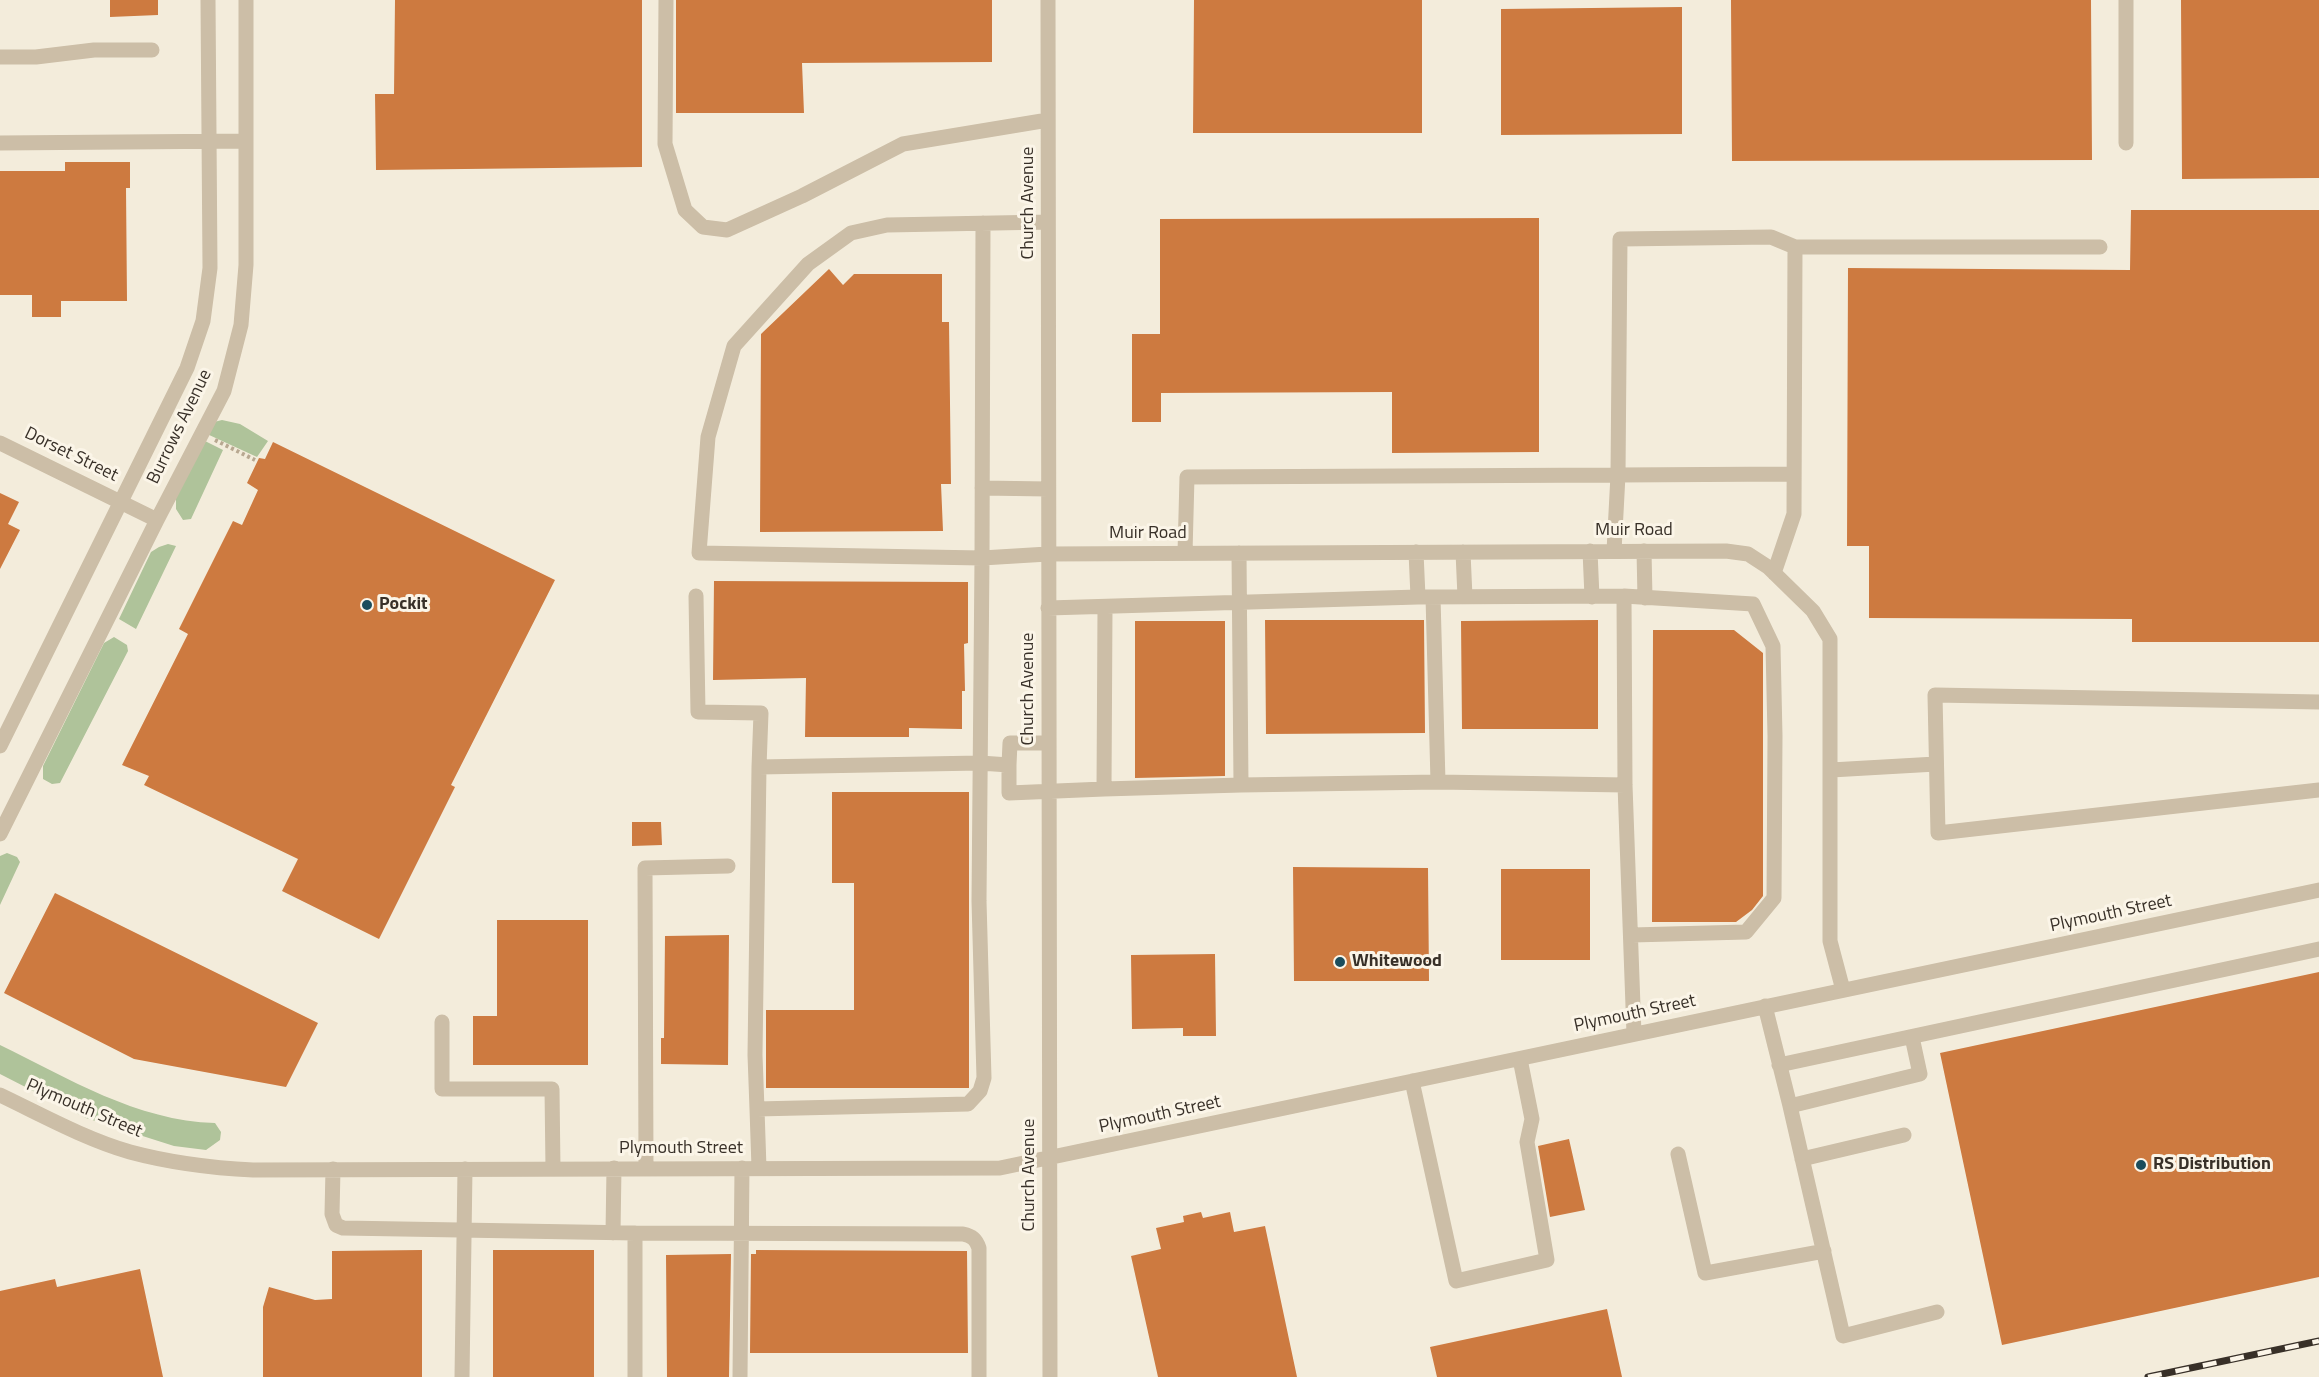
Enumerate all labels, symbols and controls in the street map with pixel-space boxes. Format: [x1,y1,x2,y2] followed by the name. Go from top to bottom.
[1018,147,1040,259] street label: Church Avenue
[143,366,217,488] street label: Burrows Avenue
[21,423,121,487] street label: Dorset Street
[1595,520,1673,542] street label: Muir Road
[1109,523,1187,545] street label: Muir Road
[379,594,428,616] place label: Pockit
[360,598,374,612] marker: Pockit
[1018,633,1040,745] street label: Church Avenue
[2048,891,2174,937] street label: Plymouth Street
[1352,951,1442,973] place label: Whitewood
[1333,955,1347,969] marker: Whitewood
[1572,991,1698,1037] street label: Plymouth Street
[23,1075,145,1143] street label: Plymouth Street
[1097,1092,1223,1138] street label: Plymouth Street
[1019,1119,1041,1231] street label: Church Avenue
[619,1138,743,1160] street label: Plymouth Street
[2153,1154,2271,1176] place label: RS Distribution
[2134,1158,2148,1172] marker: RS Distribution

